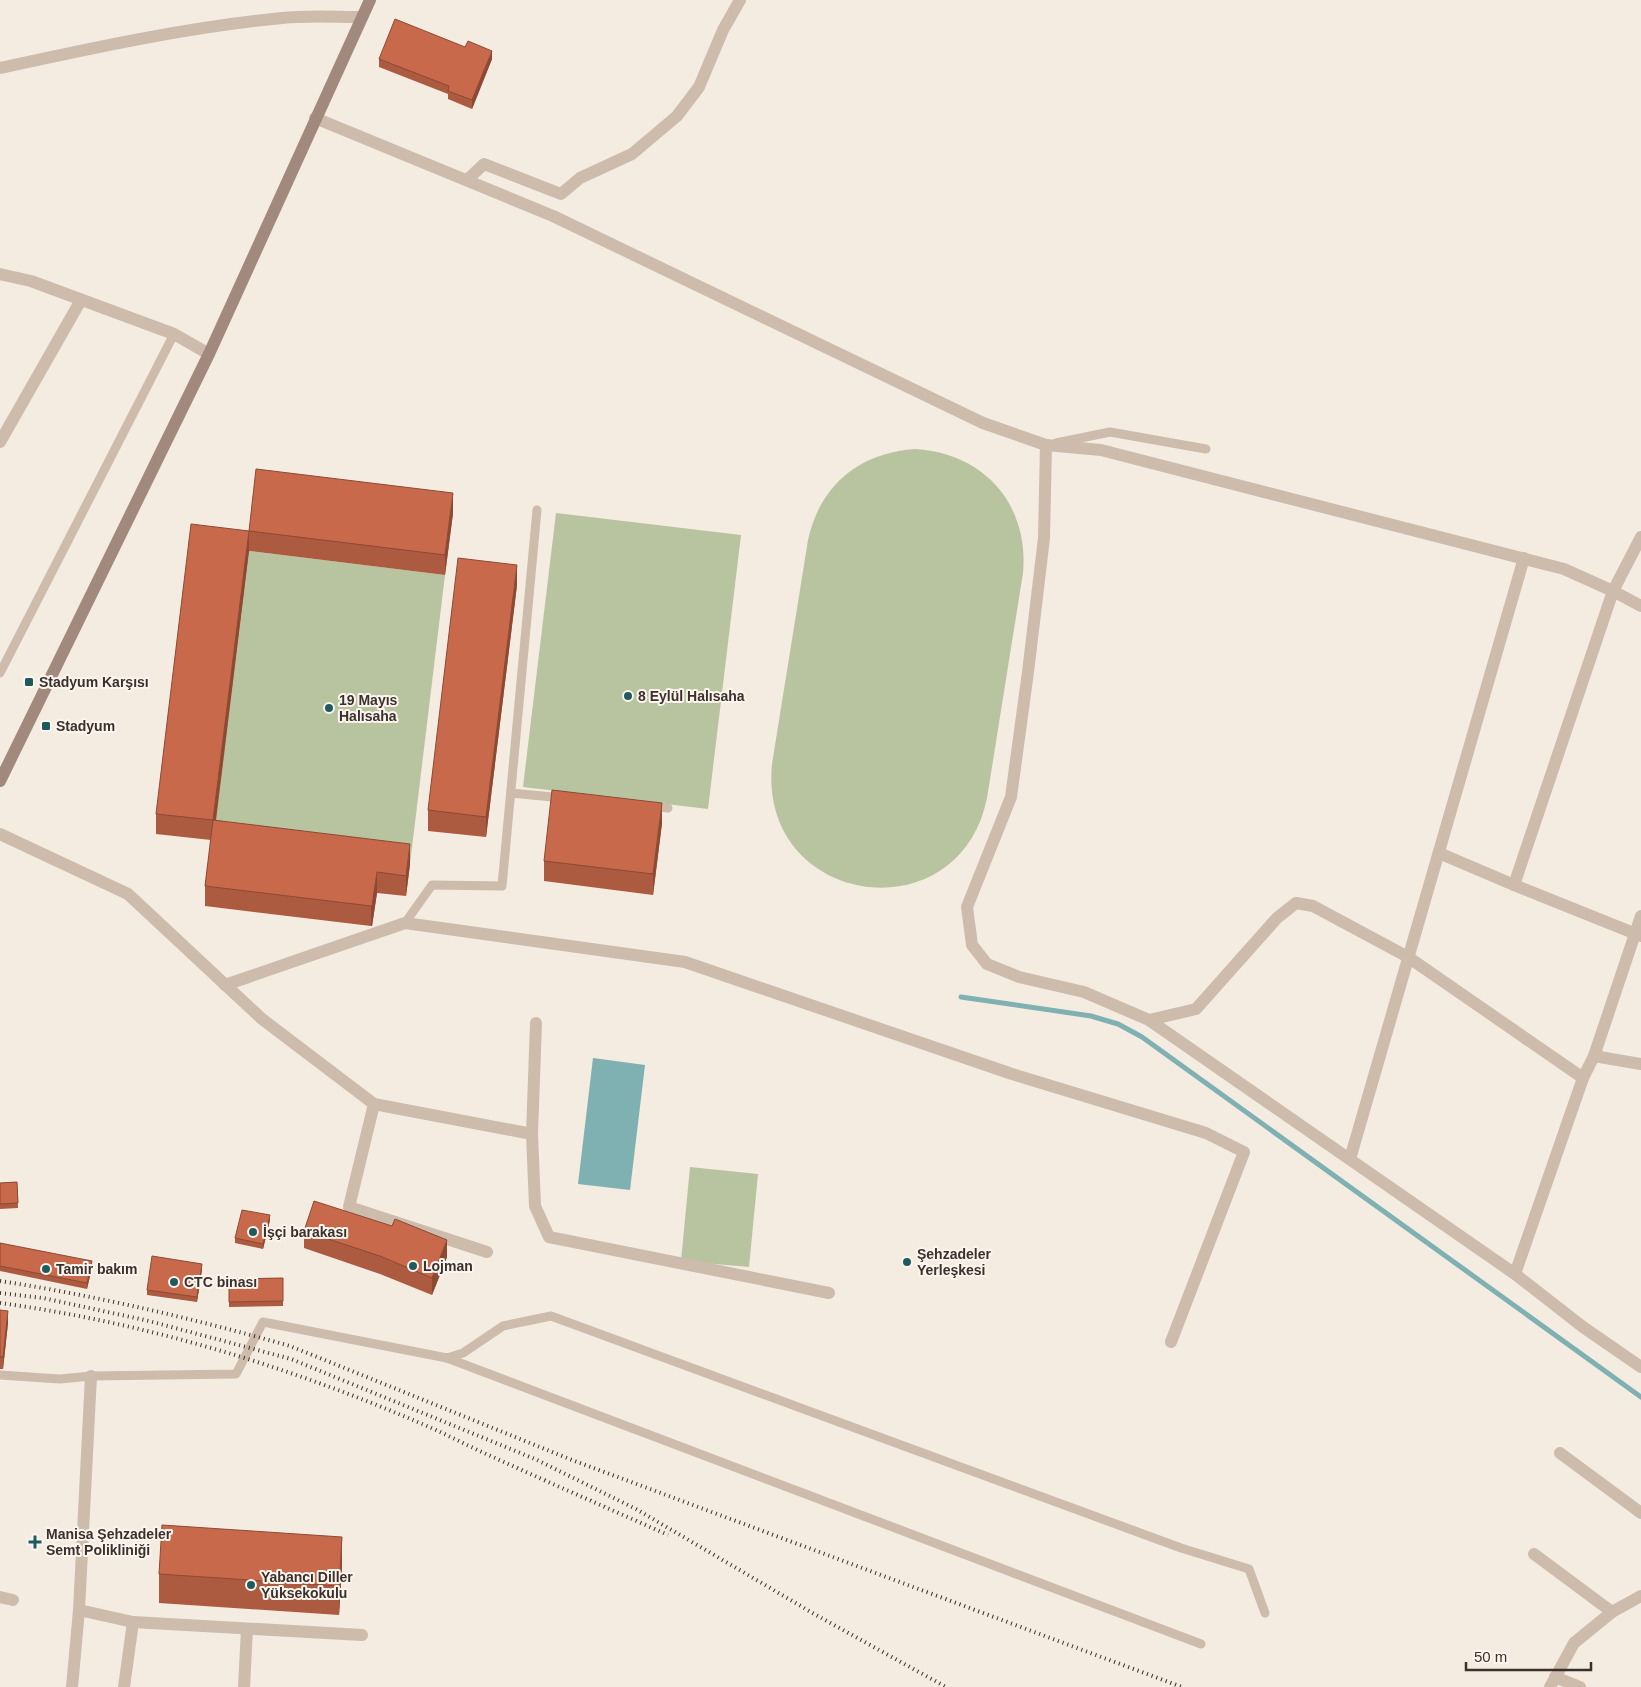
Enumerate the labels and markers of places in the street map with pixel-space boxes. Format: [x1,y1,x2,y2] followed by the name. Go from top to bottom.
[39,674,149,690] place label: Stadyum Karşısı
[23,676,35,688] marker: Stadyum Karşısı
[638,688,745,704] place label: 8 Eylül Halısaha
[622,690,634,702] marker: 8 Eylül Halısaha
[339,692,398,724] place label: 19 Mayıs Halısaha
[323,702,335,714] marker: 19 Mayıs Halısaha
[56,718,115,734] place label: Stadyum
[40,720,52,732] marker: Stadyum
[263,1224,347,1240] place label: İşçi barakası
[247,1226,259,1238] marker: İşçi barakası
[917,1246,991,1278] place label: Şehzadeler Yerleşkesi
[901,1256,913,1268] marker: Şehzadeler Yerleşkesi
[423,1258,473,1274] place label: Lojman
[407,1260,419,1272] marker: Lojman
[56,1261,137,1277] place label: Tamir bakım
[40,1263,52,1275] marker: Tamir bakım
[184,1274,257,1290] place label: CTC binası
[168,1276,180,1288] marker: CTC binası
[46,1526,172,1558] place label: Manisa Şehzadeler Semt Polikliniği
[28,1535,42,1549] marker: Manisa Şehzadeler Semt Polikliniği
[261,1569,353,1601] place label: Yabancı Diller Yüksekokulu
[245,1579,257,1591] marker: Yabancı Diller Yüksekokulu

